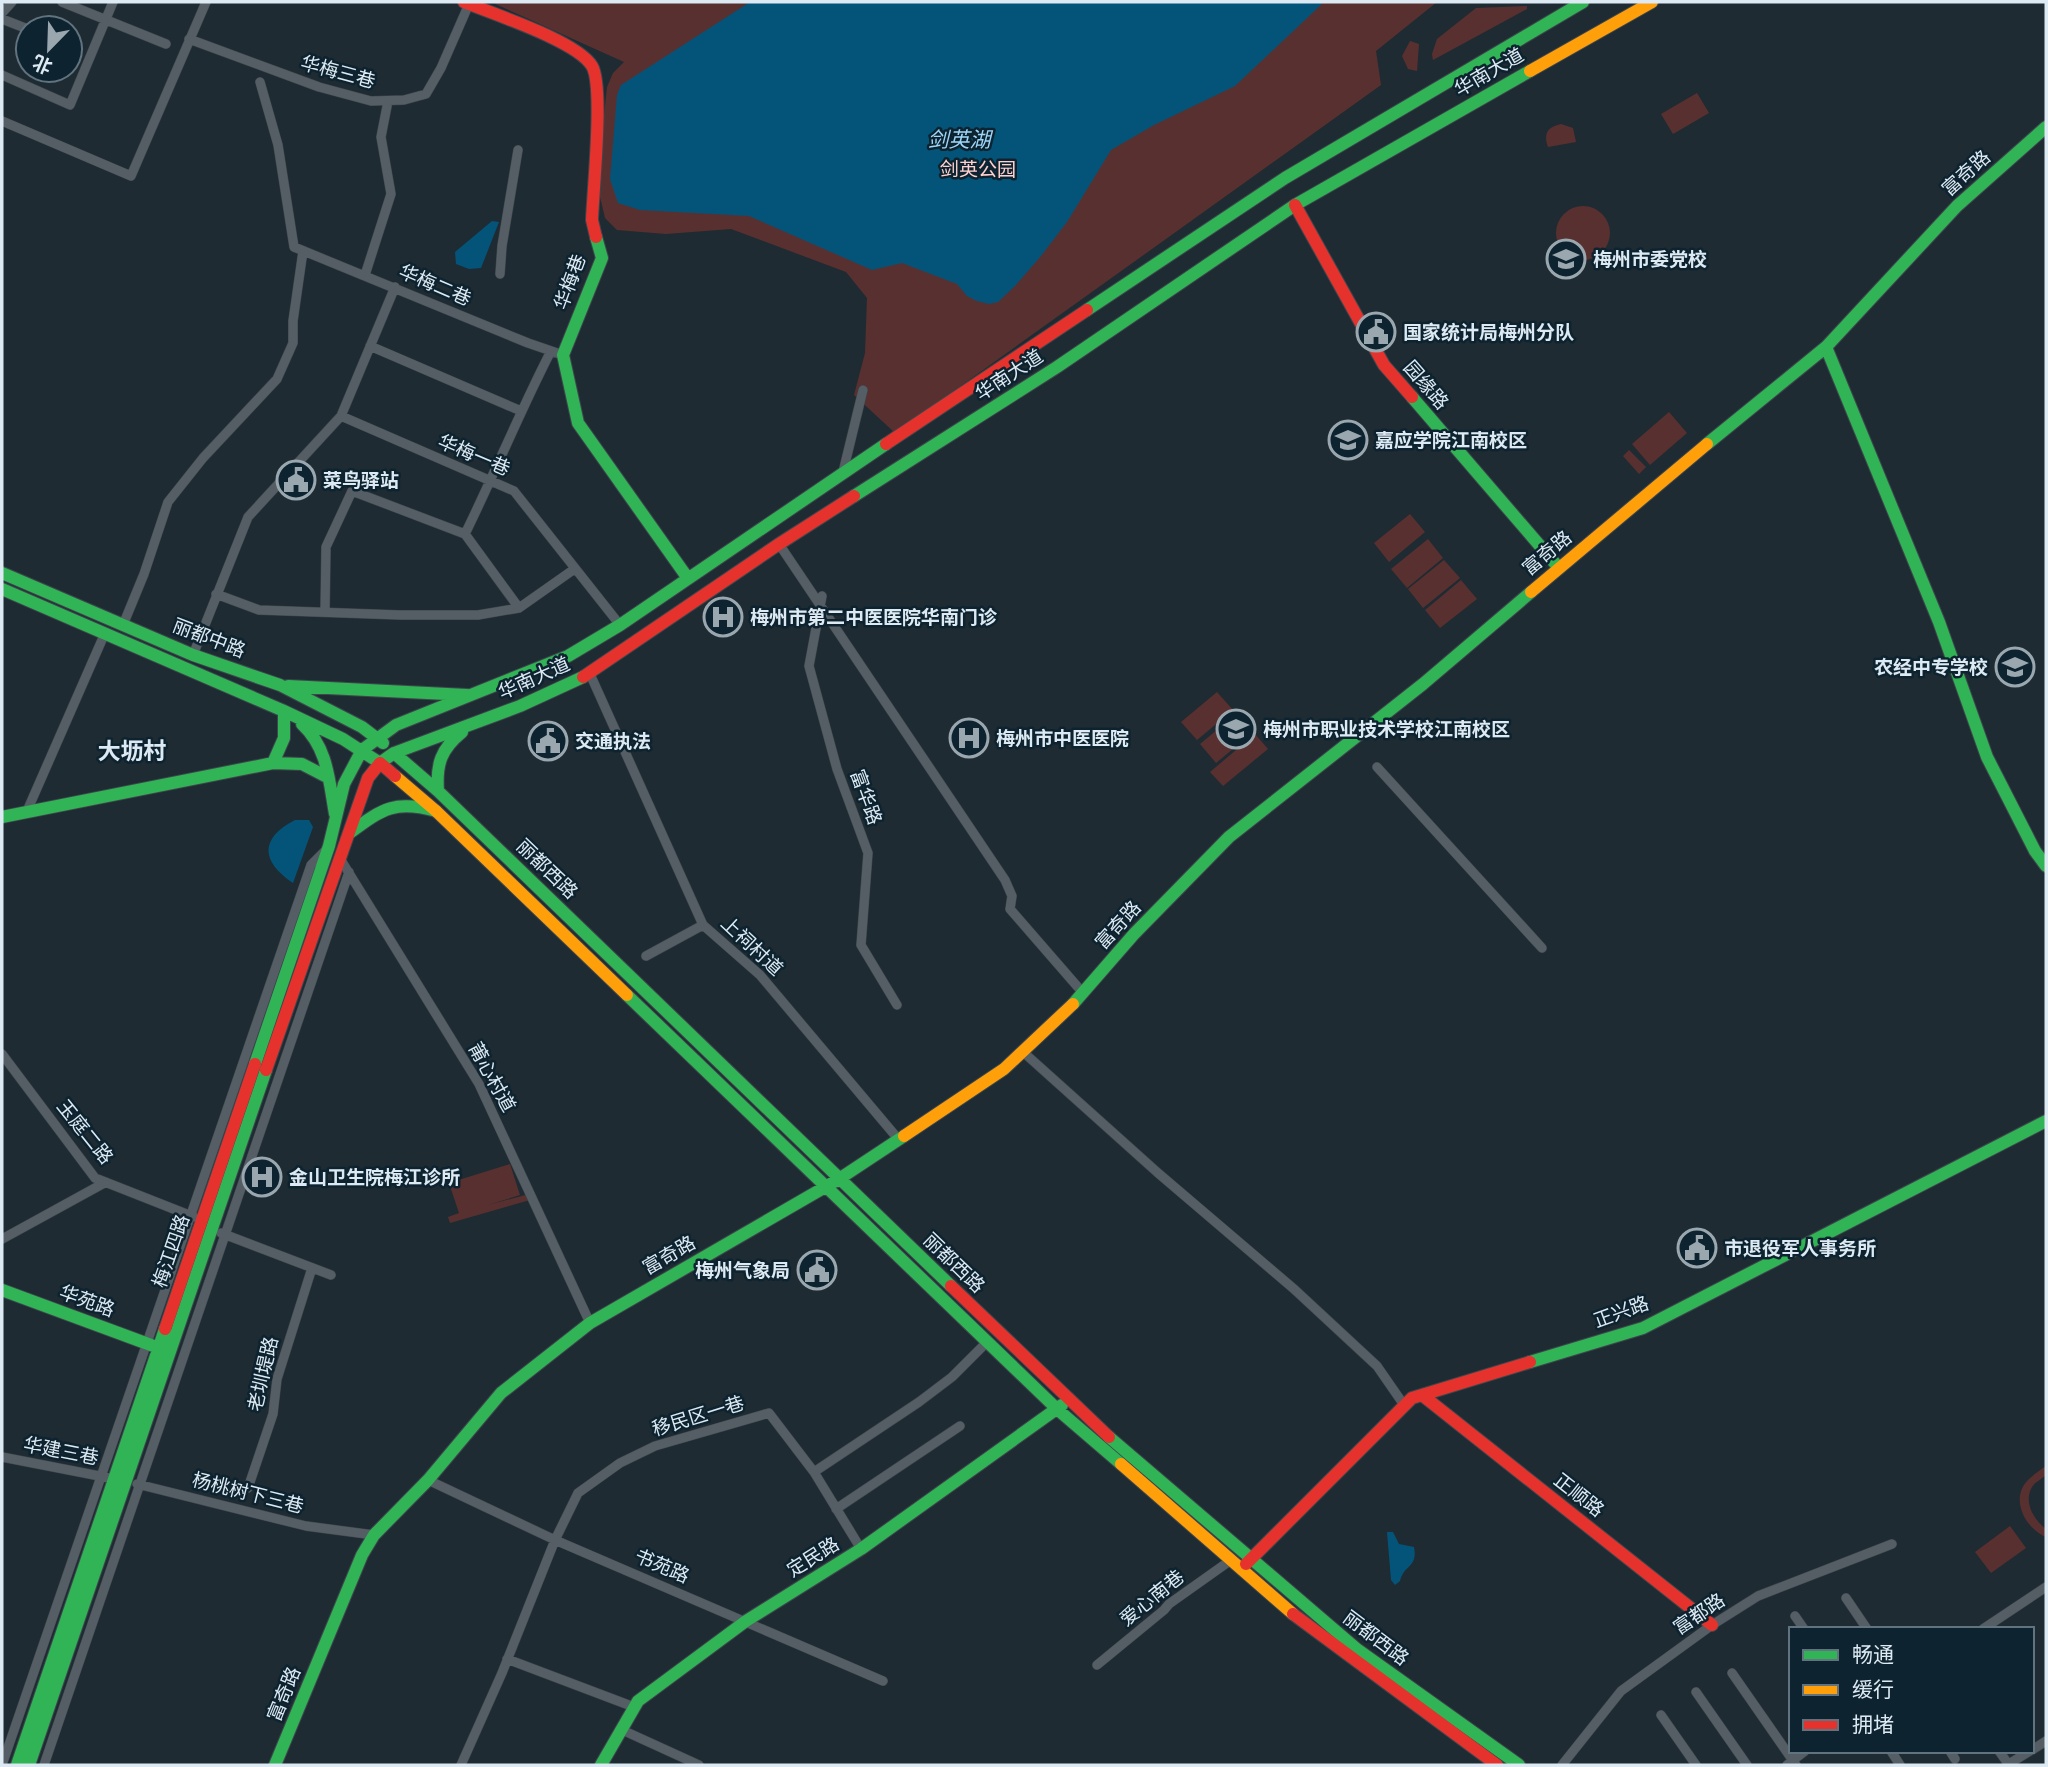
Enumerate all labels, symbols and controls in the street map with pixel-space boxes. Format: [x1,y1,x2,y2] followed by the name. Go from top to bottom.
[14,14,84,84] north arrow
[1450,43,1528,101] street label: 华南大道
[29,50,56,78] text: 北
[298,51,378,93] street label: 华梅三巷
[928,127,993,152] water label: 剑英湖
[1937,145,1995,201] street label: 富奇路
[940,158,1016,181] park label: 剑英公园
[1545,238,1587,280] school or university icon: 梅州市委党校
[1593,248,1707,271] place label: 梅州市委党校
[549,251,591,313] street label: 华梅巷
[396,260,474,310] street label: 华梅二巷
[1355,311,1397,353] public building icon: 国家统计局梅州分队
[1403,321,1574,344] place label: 国家统计局梅州分队
[971,345,1047,405] street label: 华南大道
[1399,356,1453,414] street label: 园缘路
[1327,419,1369,461] school or university icon: 嘉应学院江南校区
[1375,429,1527,452] place label: 嘉应学院江南校区
[435,430,513,480] street label: 华梅一巷
[275,459,317,501] public building icon: 菜鸟驿站
[323,469,399,492] place label: 菜鸟驿站
[1518,526,1576,580] street label: 富奇路
[702,596,744,638] hospital icon: 梅州市第二中医医院华南门诊
[750,606,998,629] place label: 梅州市第二中医医院华南门诊
[169,614,249,662] street label: 丽都中路
[1994,646,2036,688] school or university icon: 农经中专学校
[495,652,573,704] street label: 华南大道
[1874,656,1988,679] place label: 农经中专学校
[1215,708,1257,750] school or university icon: 梅州市职业技术学校江南校区
[948,717,990,759] hospital icon: 梅州市中医医院
[1263,718,1510,741] place label: 梅州市职业技术学校江南校区
[527,720,569,762] public building icon: 交通执法
[996,727,1129,750] place label: 梅州市中医医院
[575,730,651,753] place label: 交通执法
[98,737,167,765] district label: 大坜村
[845,766,887,828] street label: 富华路
[512,834,582,904] street label: 丽都西路
[1090,896,1146,954] street label: 富奇路
[716,912,788,980] street label: 上祠村道
[464,1038,520,1116] street label: 莆心村道
[52,1095,118,1169] street label: 玉庭二路
[241,1156,283,1198] hospital icon: 金山卫生院梅江诊所
[289,1166,460,1189] place label: 金山卫生院梅江诊所
[148,1211,194,1291] street label: 梅江四路
[1676,1227,1718,1269] public building icon: 市退役军人事务所
[919,1228,989,1298] street label: 丽都西路
[639,1231,699,1279] street label: 富奇路
[1724,1237,1876,1260] place label: 市退役军人事务所
[796,1249,838,1291] public building icon: 梅州气象局
[695,1259,790,1282] place label: 梅州气象局
[56,1280,118,1322] street label: 华苑路
[1590,1291,1652,1333] street label: 正兴路
[243,1334,283,1414] street label: 老圳堤路
[649,1391,747,1441] street label: 移民区一巷
[21,1432,101,1470] street label: 华建三巷
[190,1468,306,1518] street label: 杨桃树下三巷
[1549,1468,1609,1522] street label: 正顺路
[783,1532,843,1582] street label: 定民路
[631,1544,693,1588] street label: 书苑路
[1115,1565,1189,1631] street label: 爱心南巷
[1669,1589,1729,1639] street label: 富都路
[1339,1606,1413,1670] street label: 丽都西路
[1789,1627,2034,1753] legend
[1852,1642,1894,1667] text: 畅通
[263,1663,305,1725] street label: 富奇路
[1852,1677,1894,1702] text: 缓行
[1852,1712,1894,1737] text: 拥堵

